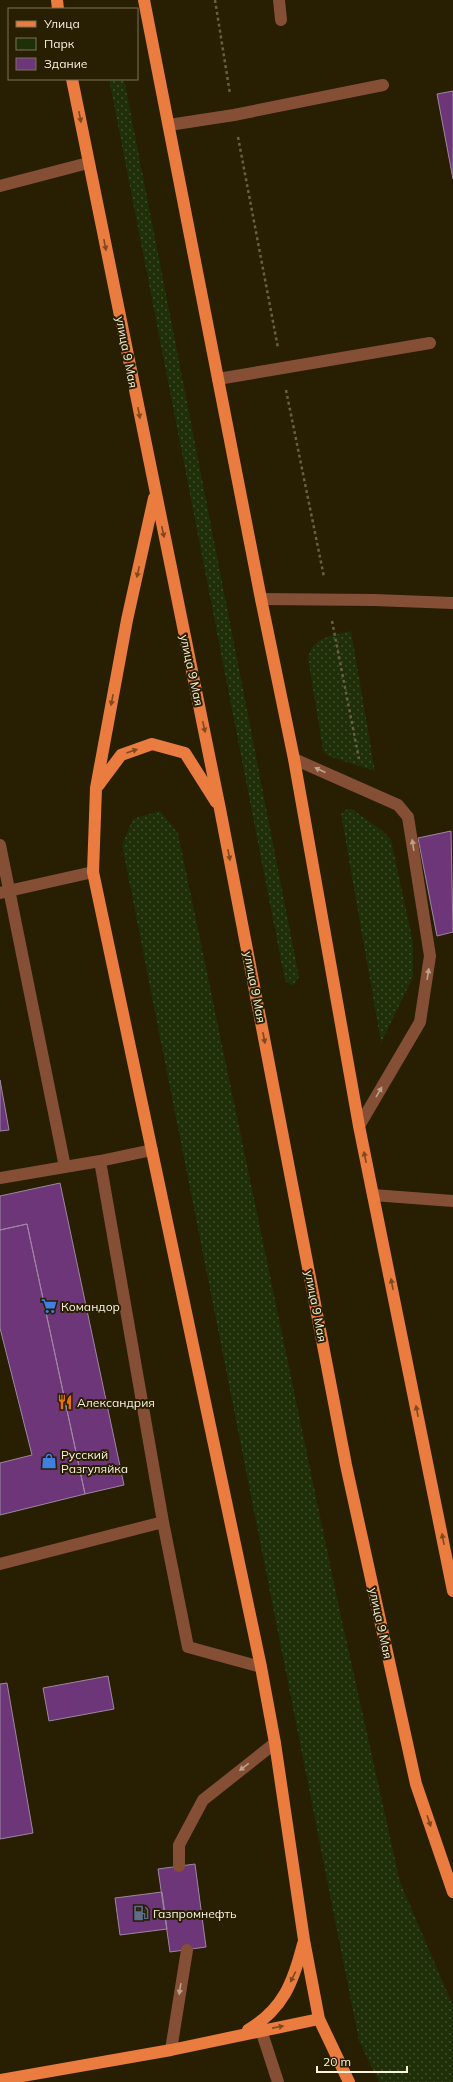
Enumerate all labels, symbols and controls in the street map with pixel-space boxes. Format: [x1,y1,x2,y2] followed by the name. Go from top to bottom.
[8,8,138,80] legend
[43,16,80,31] text: Улица
[44,36,75,51] text: Парк
[44,56,88,71] text: Здание
[77,111,83,123] one-way arrow
[102,239,108,251] one-way arrow
[113,315,141,389] street label: улица 9 Мая
[137,407,143,420] one-way arrow
[161,525,167,538] one-way arrow
[134,566,140,579] one-way arrow
[177,633,207,707] street label: улица 9 Мая
[109,694,115,706] one-way arrow
[201,721,207,734] one-way arrow
[126,748,138,754] one-way arrow
[314,767,325,773] one-way arrow
[410,839,416,851] one-way arrow
[226,849,232,861] one-way arrow
[241,950,269,1024] street label: улица 9 Мая
[425,968,431,980] one-way arrow
[262,1031,268,1044] one-way arrow
[375,1086,382,1098] one-way arrow
[362,1150,368,1163] one-way arrow
[302,1269,330,1343] street label: улица 9 Мая
[388,1278,394,1290] one-way arrow
[40,1297,58,1315] supermarket icon: Командор
[61,1299,120,1314] place label: Командор
[56,1393,74,1411] restaurant icon: Александрия
[77,1395,155,1410] place label: Александрия
[414,1405,420,1418] one-way arrow
[61,1447,128,1476] place label: Русский Разгуляйка
[40,1452,58,1470] shop icon: Русский Разгуляйка
[439,1533,445,1545] one-way arrow
[366,1586,396,1660] street label: улица 9 Мая
[239,1763,250,1771] one-way arrow
[426,1815,432,1827] one-way arrow
[132,1904,150,1922] fuel station icon: Газпромнефть
[153,1906,237,1921] place label: Газпромнефть
[290,1972,296,1983] one-way arrow
[177,1983,183,1995] one-way arrow
[272,2024,284,2030] one-way arrow
[317,2048,407,2074] scale bar
[323,2054,351,2069] text: 20 m

